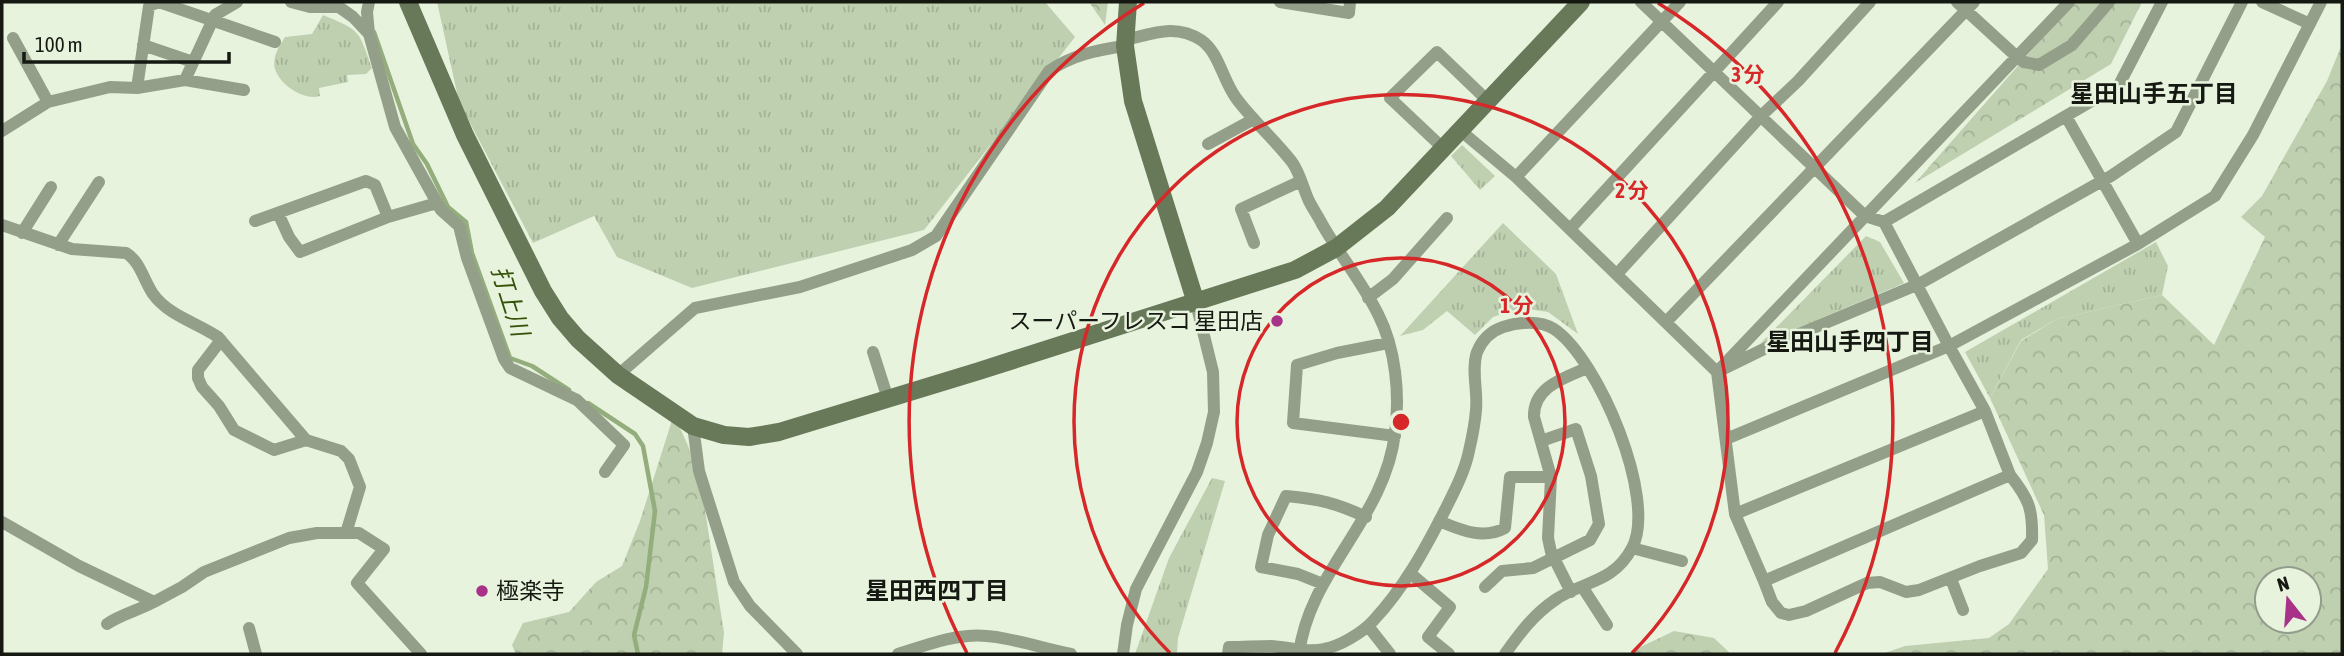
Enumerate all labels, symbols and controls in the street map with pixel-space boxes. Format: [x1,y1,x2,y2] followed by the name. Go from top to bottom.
[24,21,229,65] scale bar
[35,32,83,56] text: 100 m
[1731,62,1765,86] text: 3 分
[2070,80,2238,107] district label: 星田山手五丁目
[1615,178,1649,202] text: 2 分
[487,262,535,342] water label: 打上川
[1500,293,1534,317] text: 1 分
[1008,308,1263,334] place label: スーパーフレスコ 星田店
[1269,313,1285,329] marker: スーパーフレスコ 星田店
[1766,328,1934,355] district label: 星田山手四丁目
[1389,410,1413,434] centre of rings
[2253,565,2323,635] north arrow
[2274,572,2292,596] text: N
[865,577,1009,604] district label: 星田西四丁目
[496,578,565,604] place label: 極楽寺
[474,583,490,599] marker: 極楽寺

